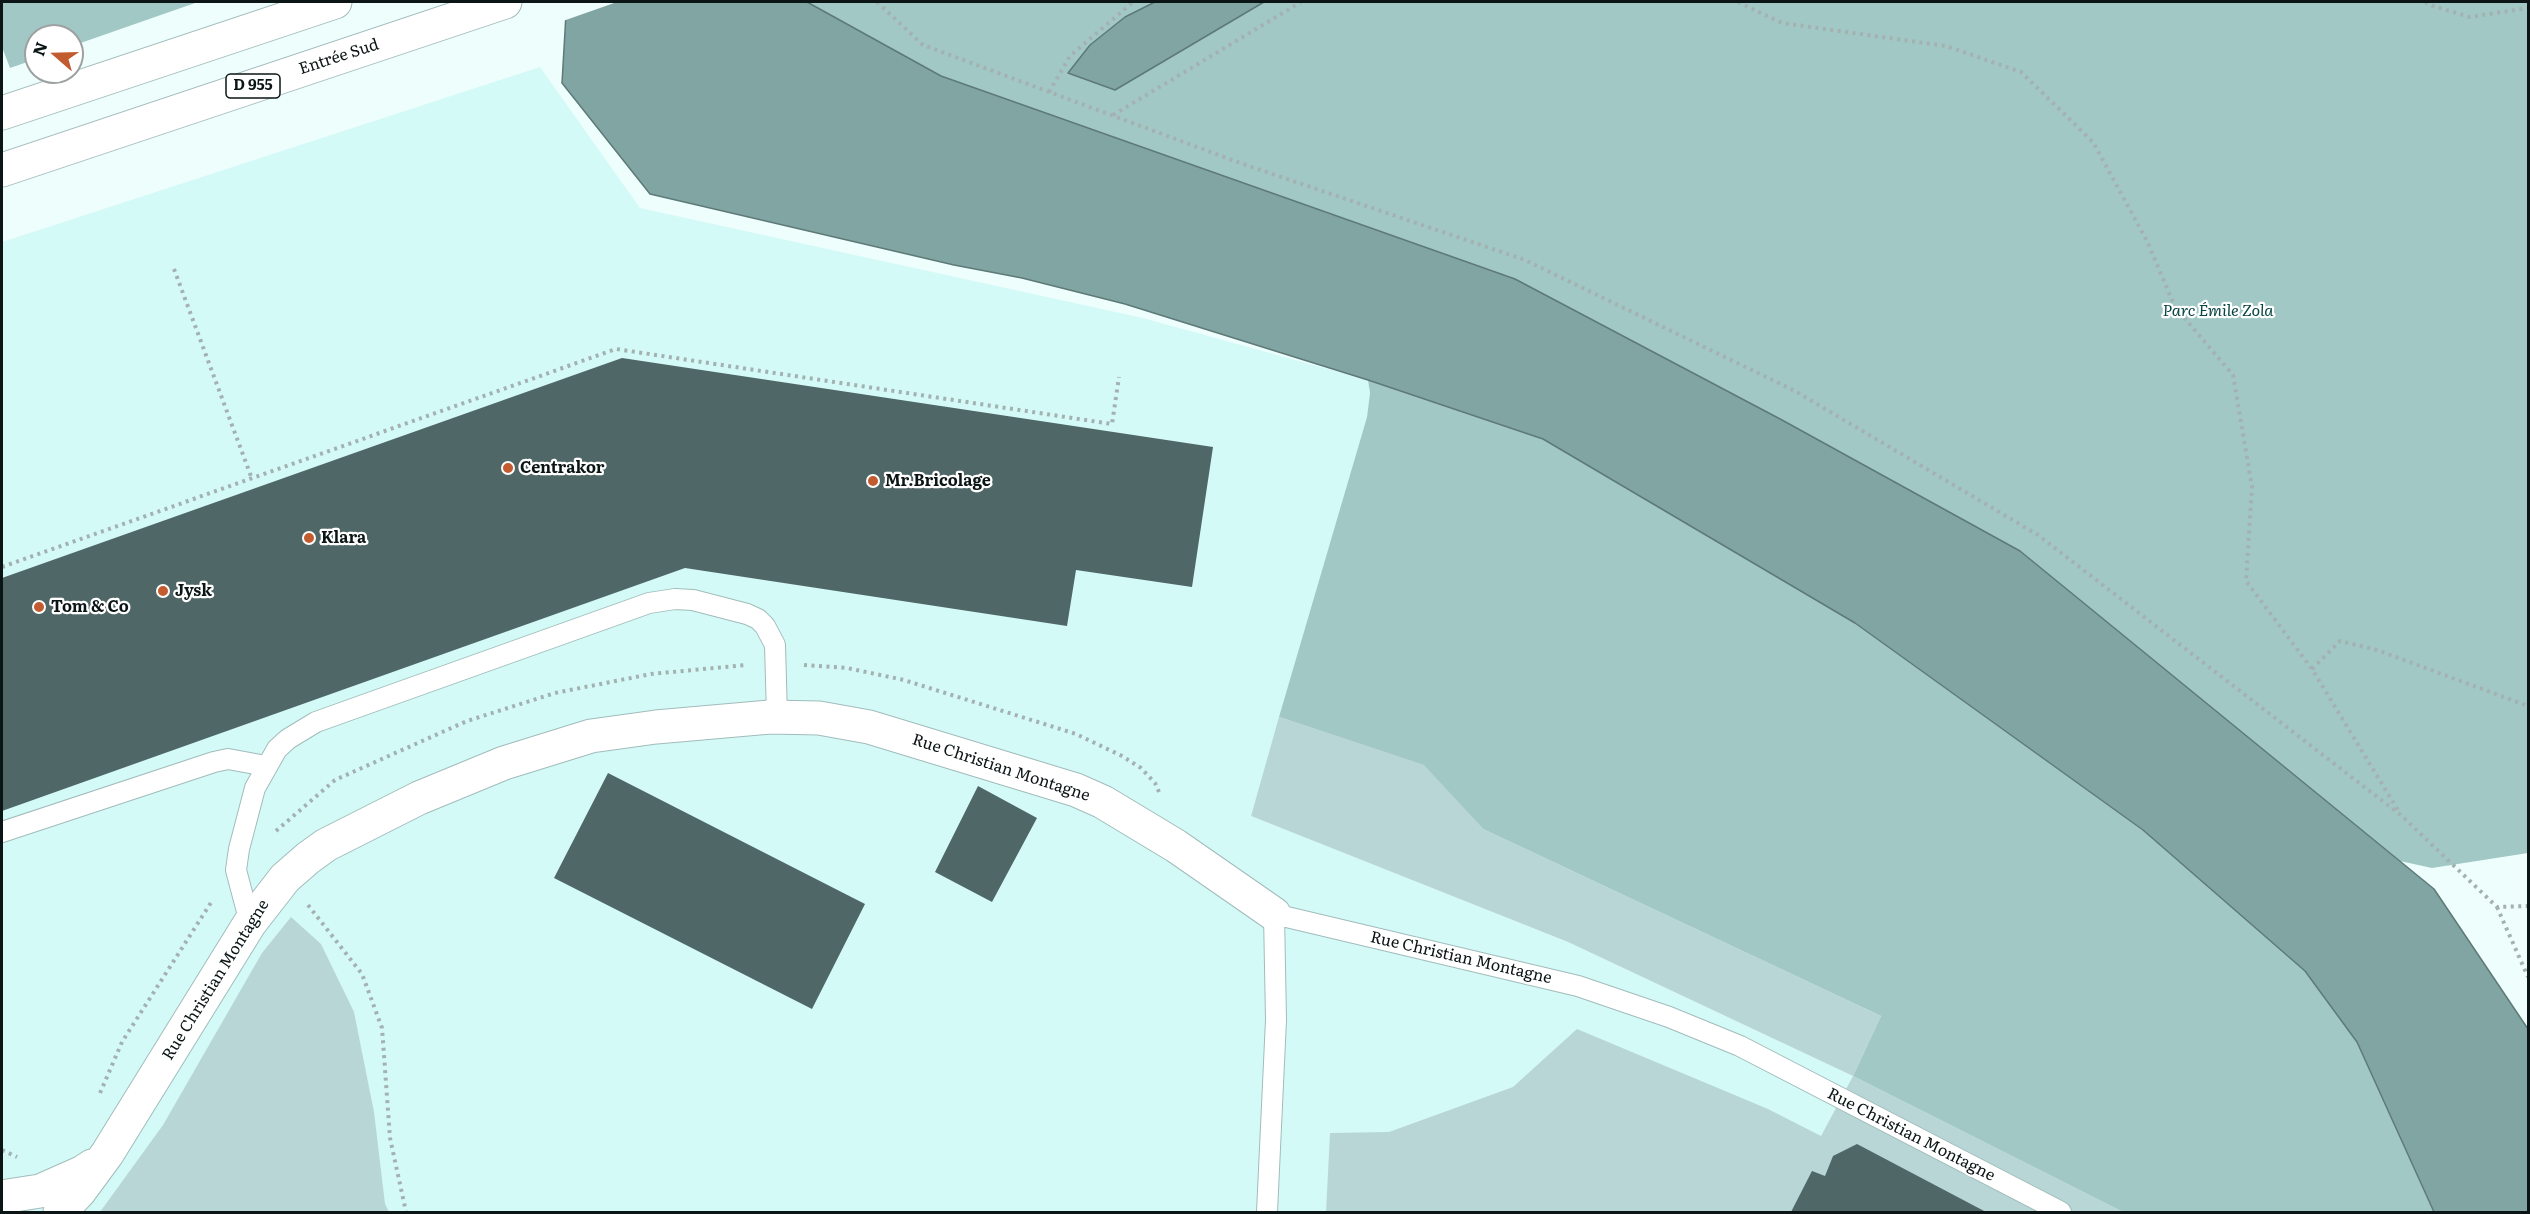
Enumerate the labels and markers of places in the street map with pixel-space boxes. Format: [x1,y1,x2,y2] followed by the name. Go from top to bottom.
[520,458,604,478] place label: Centrakor
[501,461,515,475] marker: Centrakor
[885,471,991,491] place label: Mr.Bricolage
[866,474,880,488] marker: Mr.Bricolage
[321,528,366,548] place label: Klara
[302,531,316,545] marker: Klara
[175,581,212,601] place label: Jysk
[156,584,170,598] marker: Jysk
[51,597,129,617] place label: Tom & Co
[32,600,46,614] marker: Tom & Co

